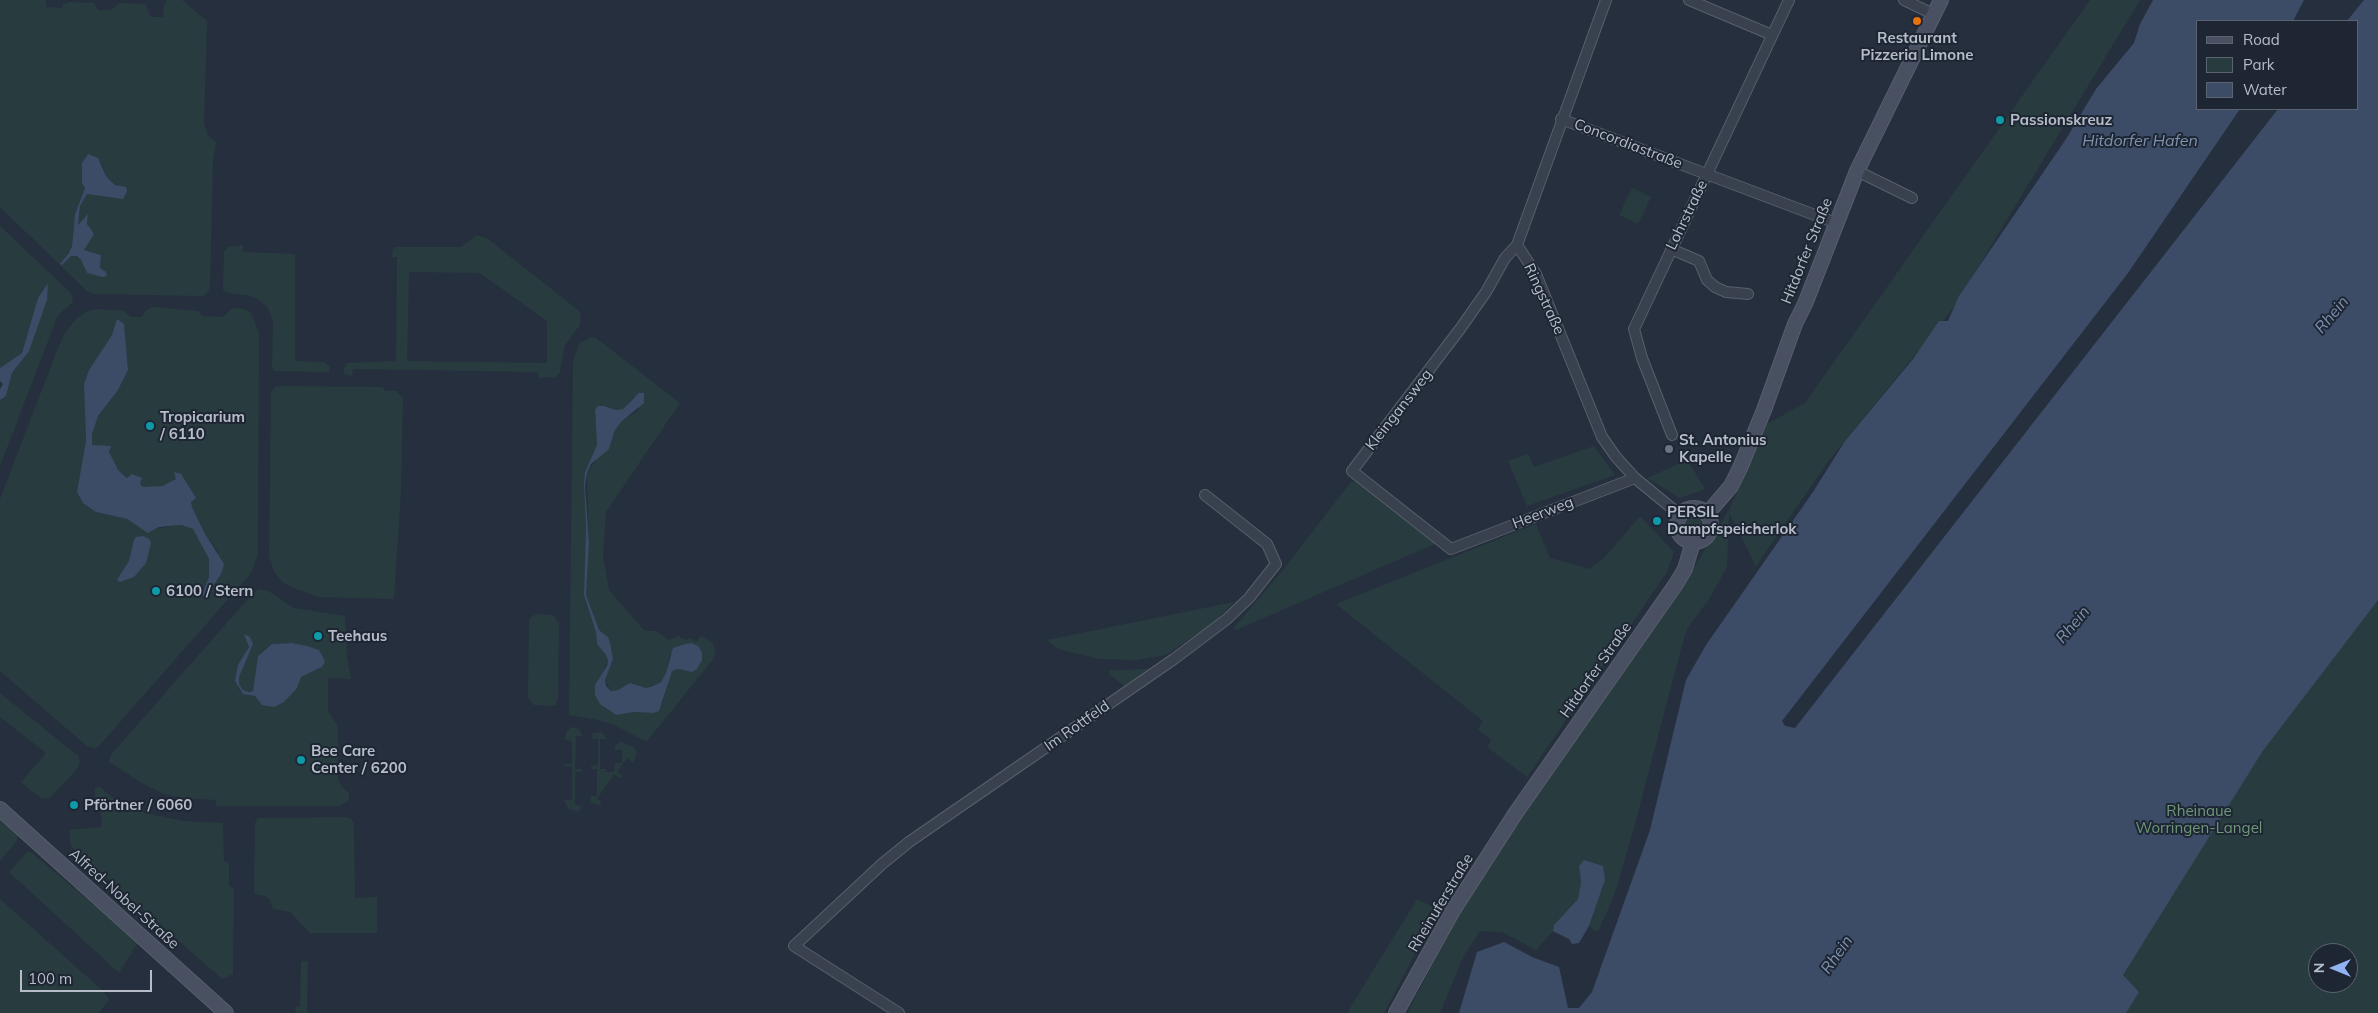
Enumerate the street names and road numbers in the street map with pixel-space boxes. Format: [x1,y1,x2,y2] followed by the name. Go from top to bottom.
[1571,115,1685,173] street label: Concordiastraße
[1662,177,1712,253] street label: Lohrstraße
[1778,195,1836,307] street label: Hitdorfer Straße
[1520,261,1568,337] street label: Ringstraße
[1362,366,1436,454] street label: Kleingansweg
[1510,493,1576,533] street label: Heerweg
[1556,619,1636,721] street label: Hitdorfer Straße
[1041,697,1113,755] street label: Im Rottfeld
[65,845,183,953] street label: Alfred-Nobel-Straße
[1405,851,1477,955] street label: Rheinuferstraße

